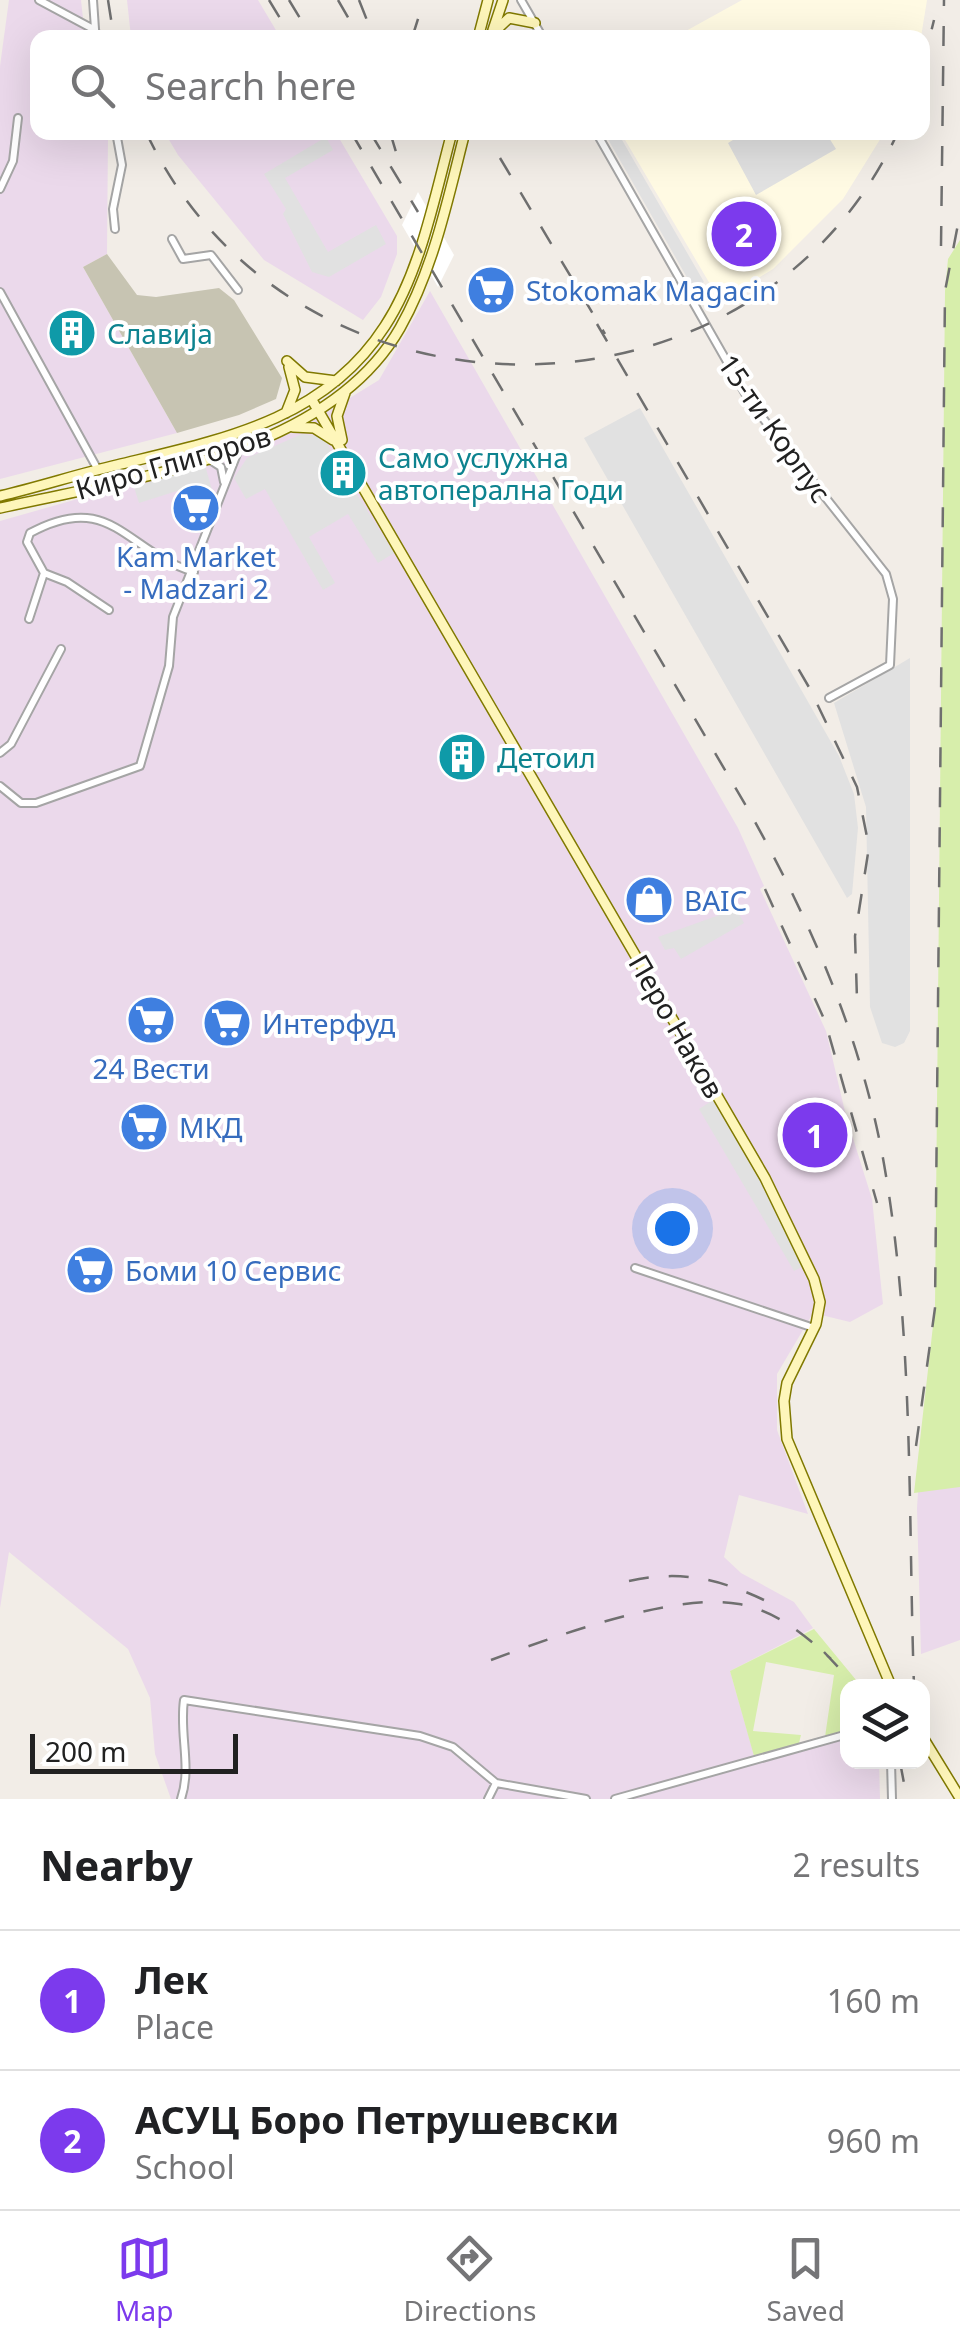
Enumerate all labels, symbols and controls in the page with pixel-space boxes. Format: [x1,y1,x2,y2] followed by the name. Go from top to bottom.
[30,30,930,140] search box
[65,58,120,113] icon: search
[145,59,356,111] text: Search here
[712,196,776,272] pin: 2
[465,264,517,316] supermarket icon: Stokomak Magacin
[526,271,776,309] place label: Stokomak Magacin
[46,307,98,359] building icon: Славија
[107,314,213,352] place label: Славија
[710,346,840,510] street label: 15-ти Корпус
[71,416,275,508] street label: Киро Глигоров
[378,438,624,508] place label: Само услужна автоперална Годи
[317,447,369,499] building icon: Само услужна автоперална Годи
[170,482,222,534] supermarket icon: Kam Market - Madzari 2
[116,537,276,607] place label: Kam Market - Madzari 2
[436,731,488,783] building icon: Детоил
[497,738,596,776] place label: Детоил
[623,874,675,926] shop icon: BAIC
[684,881,747,919] place label: BAIC
[621,947,733,1105] street label: Перо Наков
[125,994,177,1046] supermarket icon: 24 Вести
[201,997,253,1049] supermarket icon: Интерфуд
[262,1004,395,1042] place label: Интерфуд
[92,1049,210,1087] place label: 24 Вести
[782,1098,848,1172] pin: 1
[118,1101,170,1153] supermarket icon: МКД
[179,1108,243,1146] place label: МКД
[647,1203,698,1254] your location
[64,1244,116,1296] supermarket icon: Боми 10 Сервис
[125,1251,342,1289] place label: Боми 10 Сервис
[840,1679,930,1769] map controls
[840,1679,930,1769] button: layers
[30,1729,238,1774] scale bar
[45,1732,127,1770] text: 200 m
[40,1836,193,1893] text: Nearby
[793,1843,920,1886] text: 2 results
[135,1953,208,2005] text: Лек
[63,1979,82,2022] text: 1
[827,1979,920,2022] text: 160 m
[135,2005,214,2048] text: Place
[135,2093,619,2145] text: АСУЦ Боро Петрушевски
[63,2119,82,2162] text: 2
[827,2119,920,2162] text: 960 m
[135,2145,235,2188] text: School
[115,2231,173,2329] tab: Map
[404,2231,536,2329] tab: Directions
[767,2231,845,2329] tab: Saved

